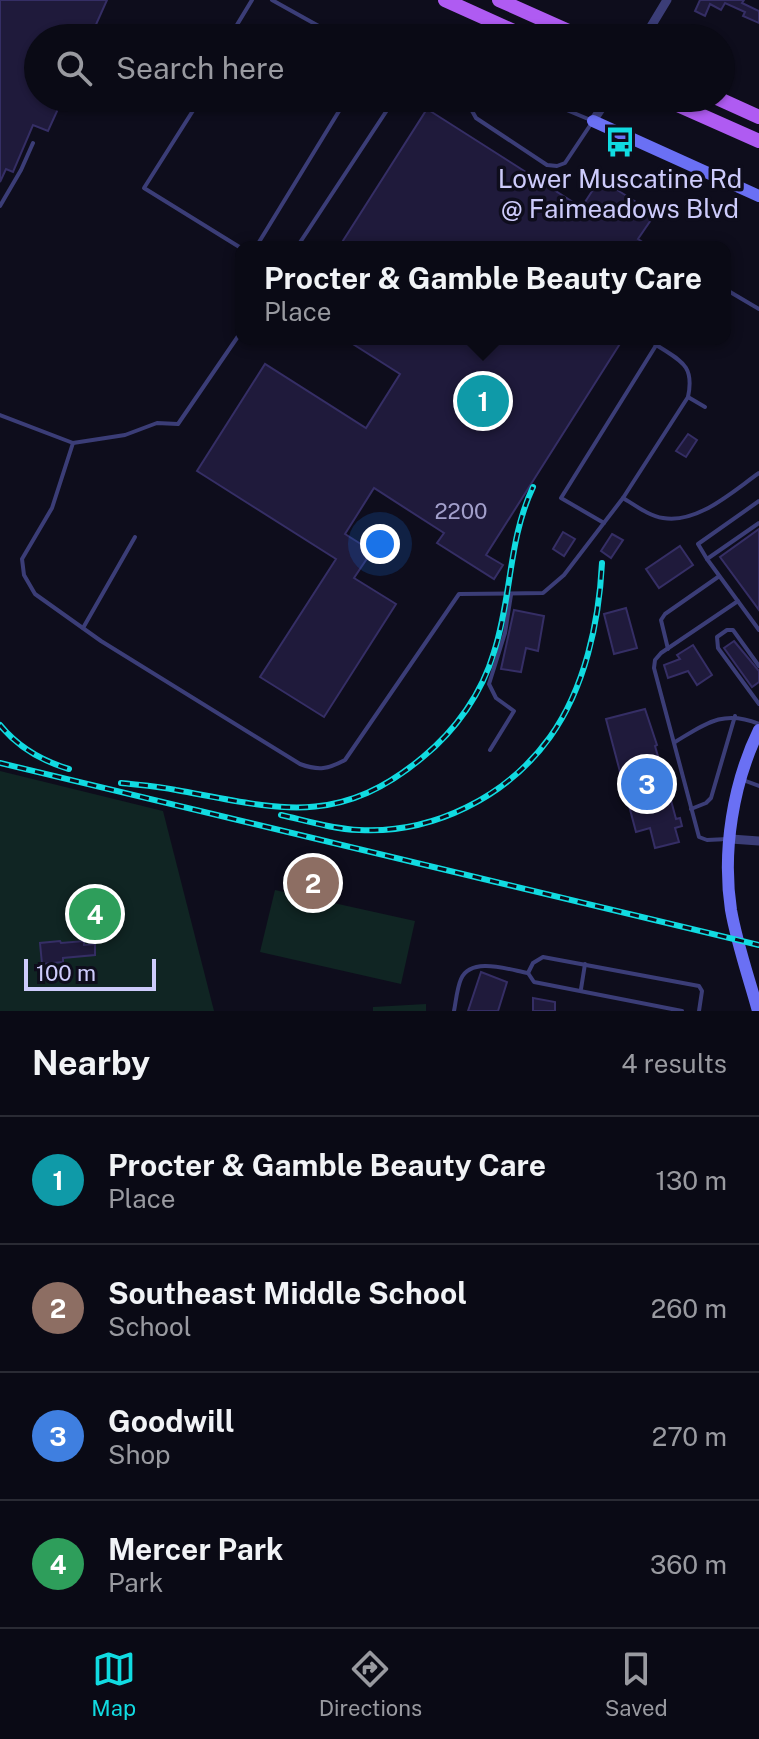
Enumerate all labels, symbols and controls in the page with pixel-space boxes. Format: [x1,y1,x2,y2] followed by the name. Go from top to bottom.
[24,24,735,112] search box
[52,46,96,90] icon: search
[116,50,284,86] text: Search here
[603,125,637,159] bus stop icon: Lower Muscatine Rd @ Faimeadows Blvd
[498,163,742,224] place label: Lower Muscatine Rd @ Faimeadows Blvd
[235,241,731,345] popup
[264,260,702,296] text: Procter & Gamble Beauty Care
[264,296,331,327] text: Place
[457,371,509,431] pin: 1
[434,498,488,524] house number: 2200
[360,524,400,564] your location
[621,754,673,814] pin: 3
[287,853,339,913] pin: 2
[69,884,121,944] pin: 4
[24,955,156,991] scale bar
[36,960,96,986] text: 100 m
[32,1043,150,1083] text: Nearby
[621,1048,727,1079] text: 4 results
[108,1147,546,1183] text: Procter & Gamble Beauty Care
[52,1165,64,1196] text: 1
[655,1165,727,1196] text: 130 m
[108,1183,175,1214] text: Place
[108,1275,467,1311] text: Southeast Middle School
[50,1293,66,1324] text: 2
[651,1293,727,1324] text: 260 m
[108,1311,192,1342] text: School
[108,1403,235,1439] text: Goodwill
[49,1421,67,1452] text: 3
[652,1421,727,1452] text: 270 m
[108,1439,171,1470] text: Shop
[108,1531,283,1567] text: Mercer Park
[49,1549,67,1580] text: 4
[650,1549,727,1580] text: 360 m
[108,1567,163,1598] text: Park
[91,1647,136,1721] tab: Map
[319,1647,422,1721] tab: Directions
[605,1647,668,1721] tab: Saved

